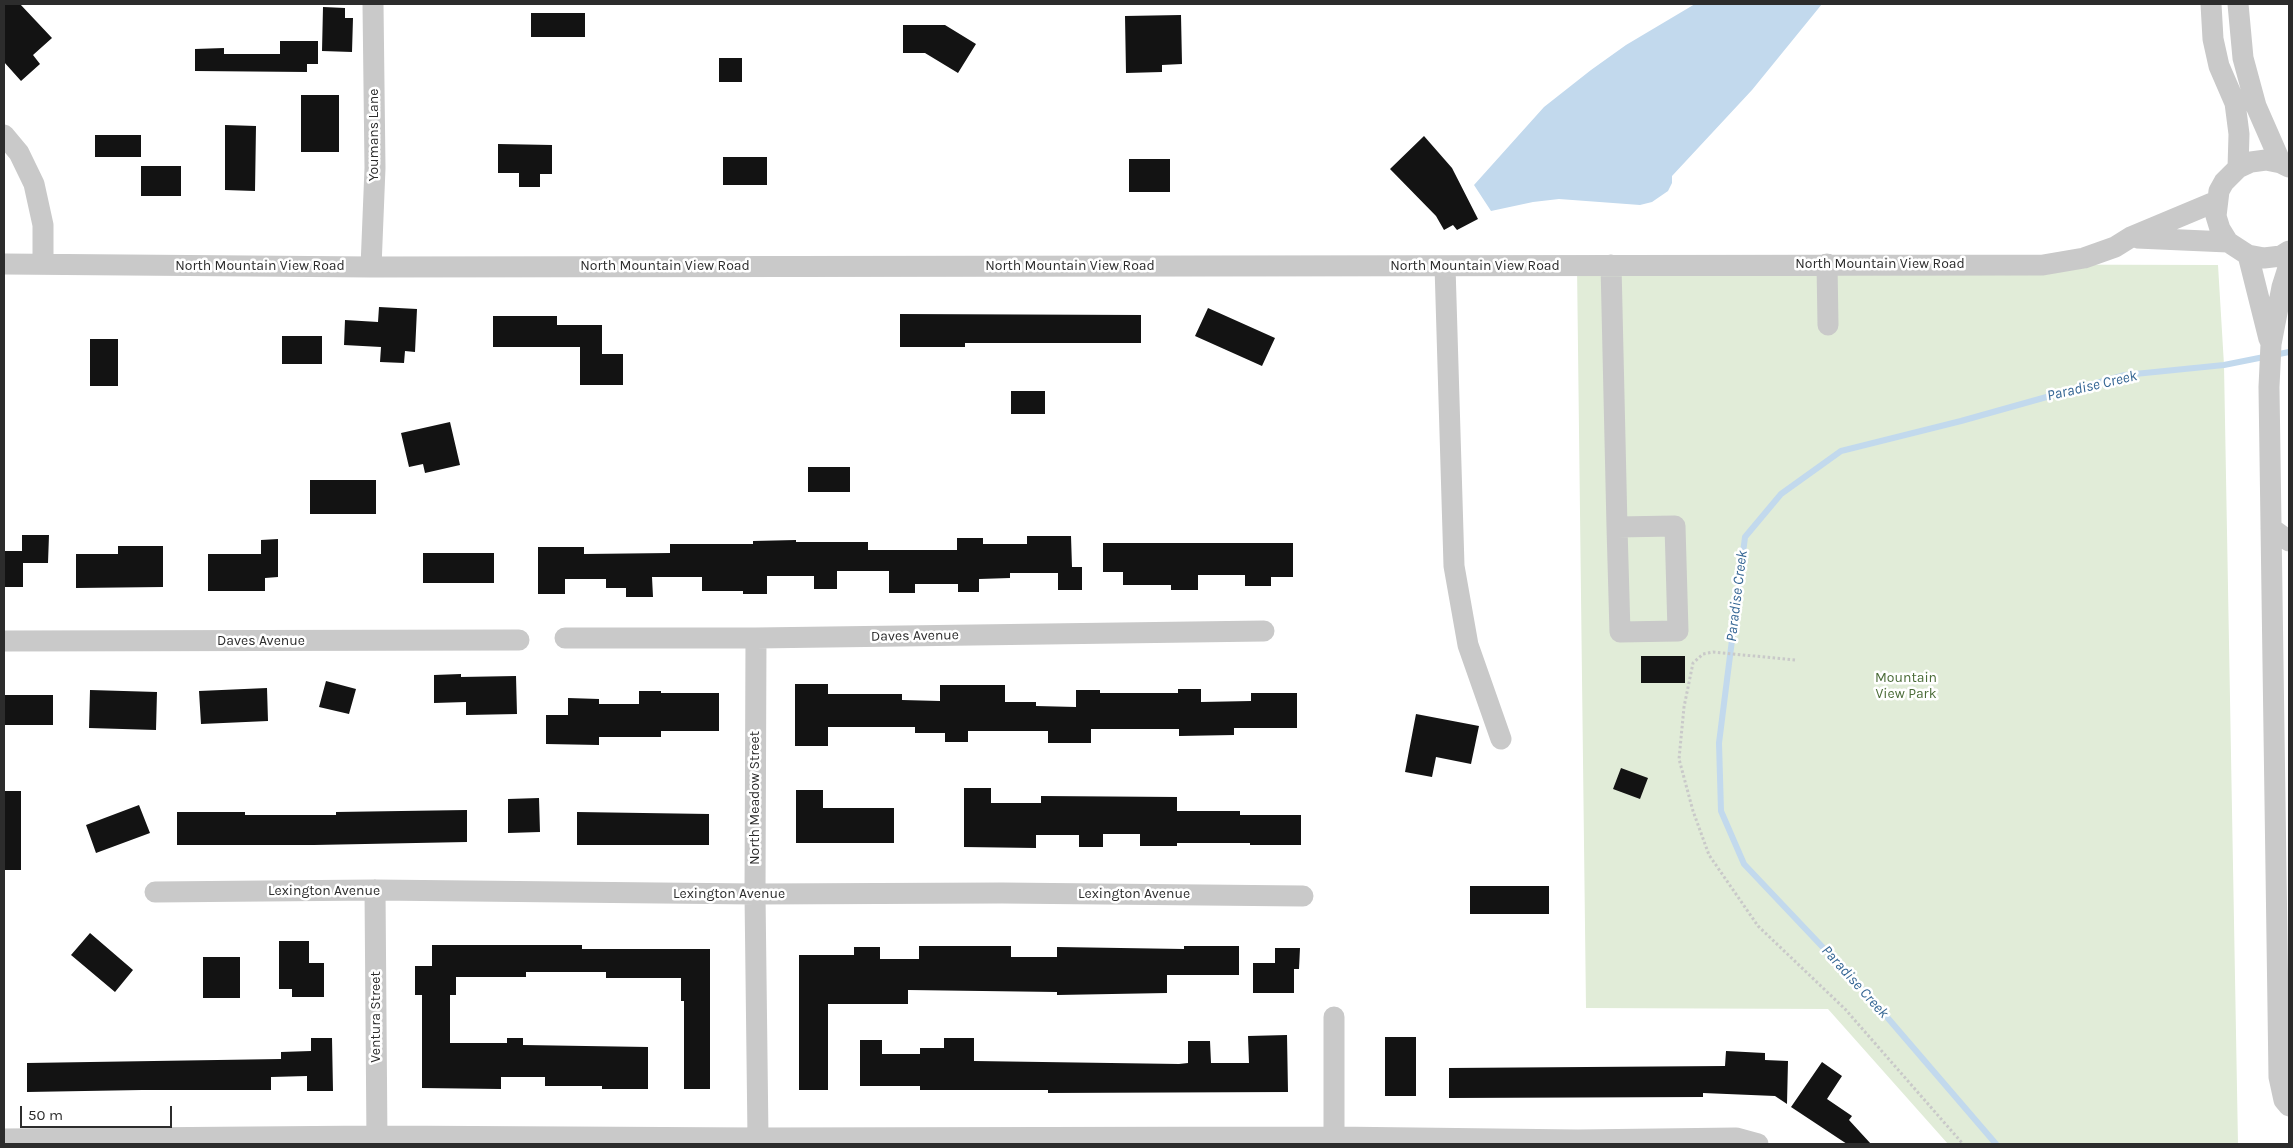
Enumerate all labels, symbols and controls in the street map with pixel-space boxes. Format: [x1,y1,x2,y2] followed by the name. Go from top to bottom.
[366,89,382,181] street label: Youmans Lane
[1795,256,1965,272] street label: North Mountain View Road
[175,258,345,274] street label: North Mountain View Road
[580,258,750,274] street label: North Mountain View Road
[985,258,1155,274] street label: North Mountain View Road
[1390,258,1560,274] street label: North Mountain View Road
[2045,367,2139,405] water label: Paradise Creek
[1722,549,1752,643] water label: Paradise Creek
[871,627,959,645] street label: Daves Avenue
[217,633,305,649] street label: Daves Avenue
[1875,670,1937,702] park label: Mountain View Park
[747,731,763,865] street label: North Meadow Street
[268,883,380,899] street label: Lexington Avenue
[673,886,785,902] street label: Lexington Avenue
[1078,886,1190,902] street label: Lexington Avenue
[1818,942,1892,1022] water label: Paradise Creek
[368,971,384,1063] street label: Ventura Street
[22,1096,175,1128] scale bar
[28,1106,63,1124] text: 50 m

